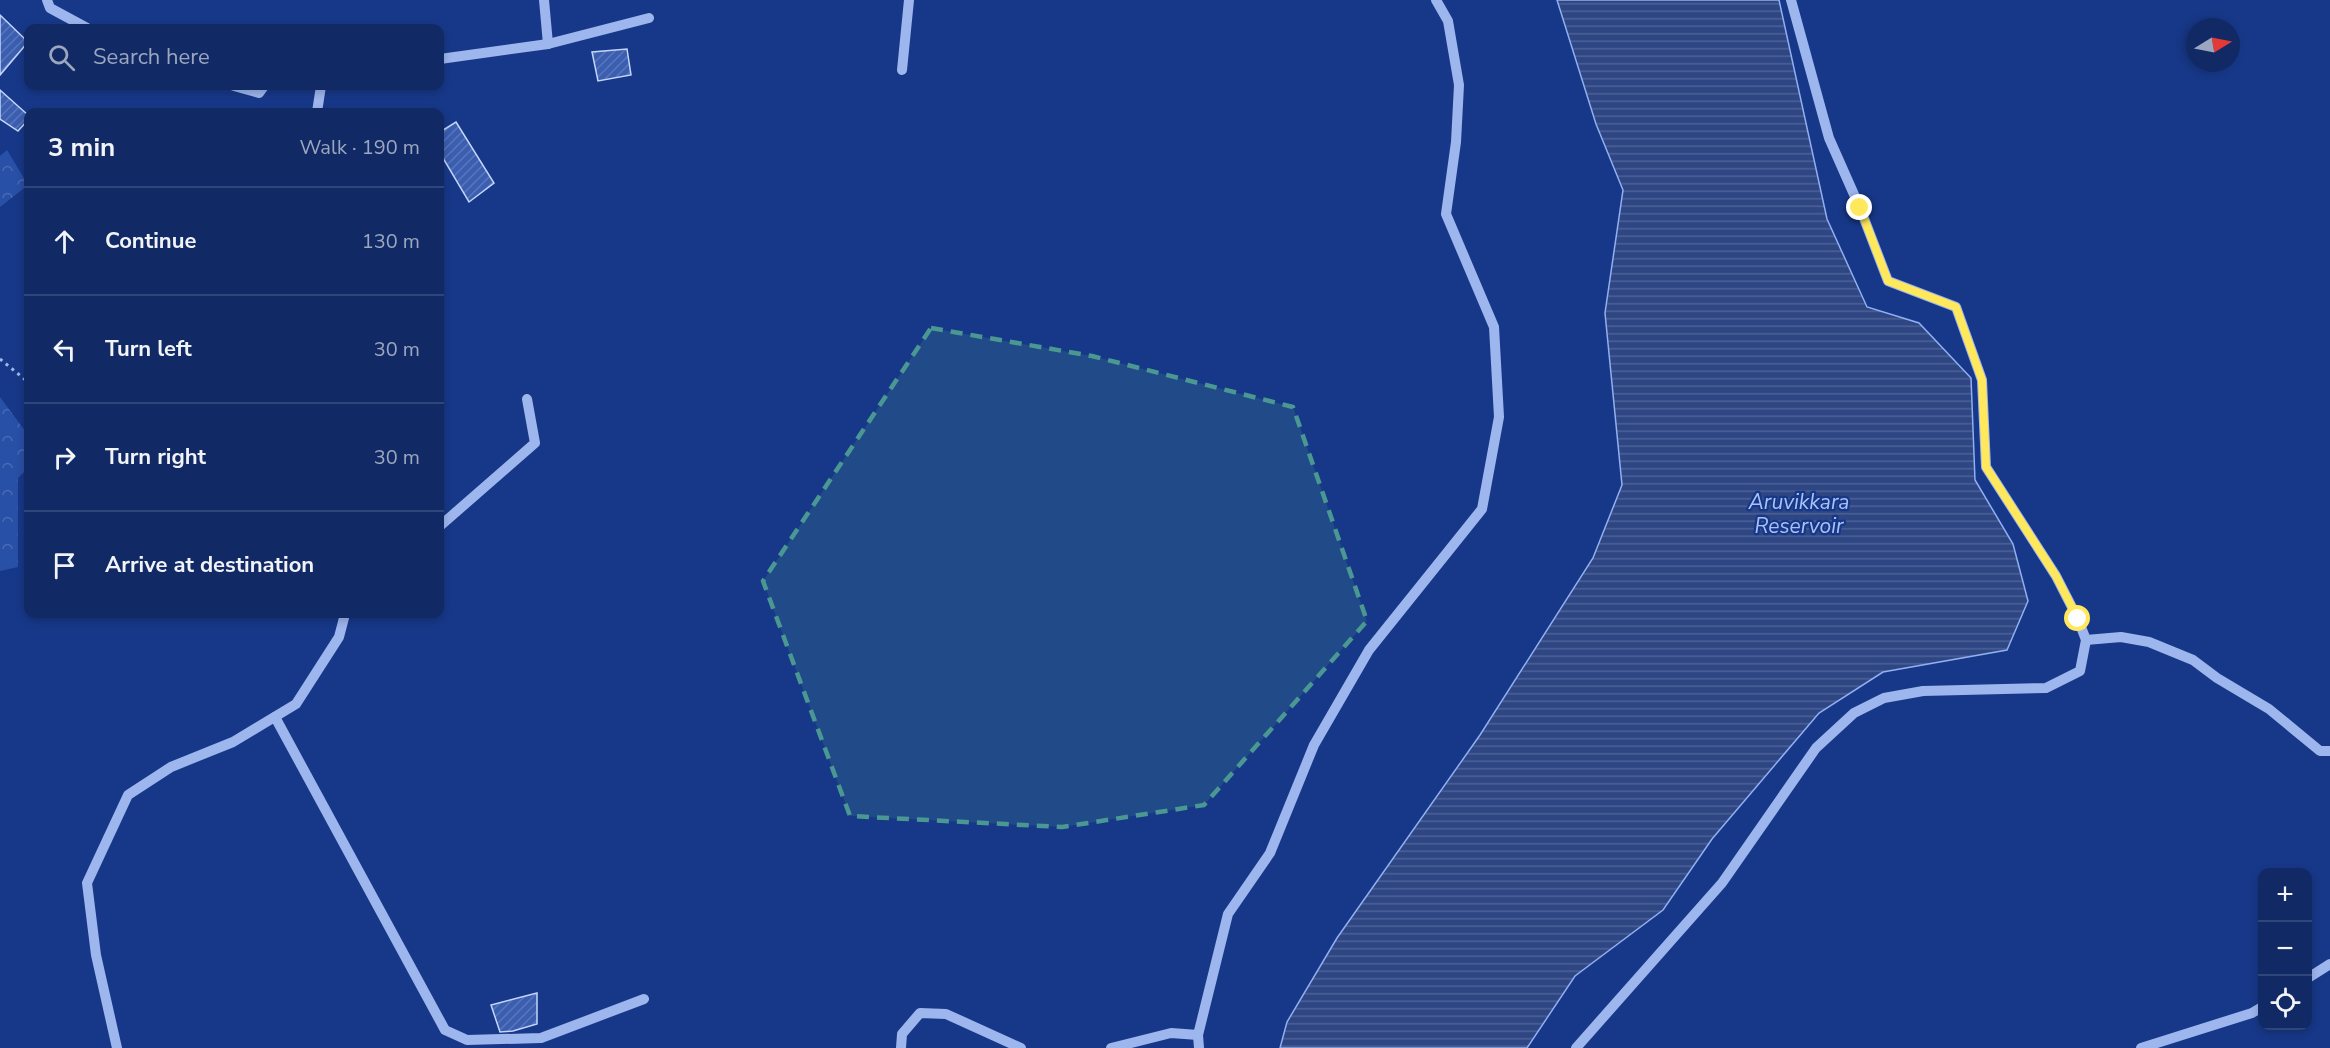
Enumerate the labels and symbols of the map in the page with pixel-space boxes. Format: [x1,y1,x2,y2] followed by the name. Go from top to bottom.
[2186,18,2240,72] north arrow
[1846,194,1872,220] route end
[1748,488,1849,540] water label: Aruvikkara Reservoir
[2064,605,2090,631] route start

